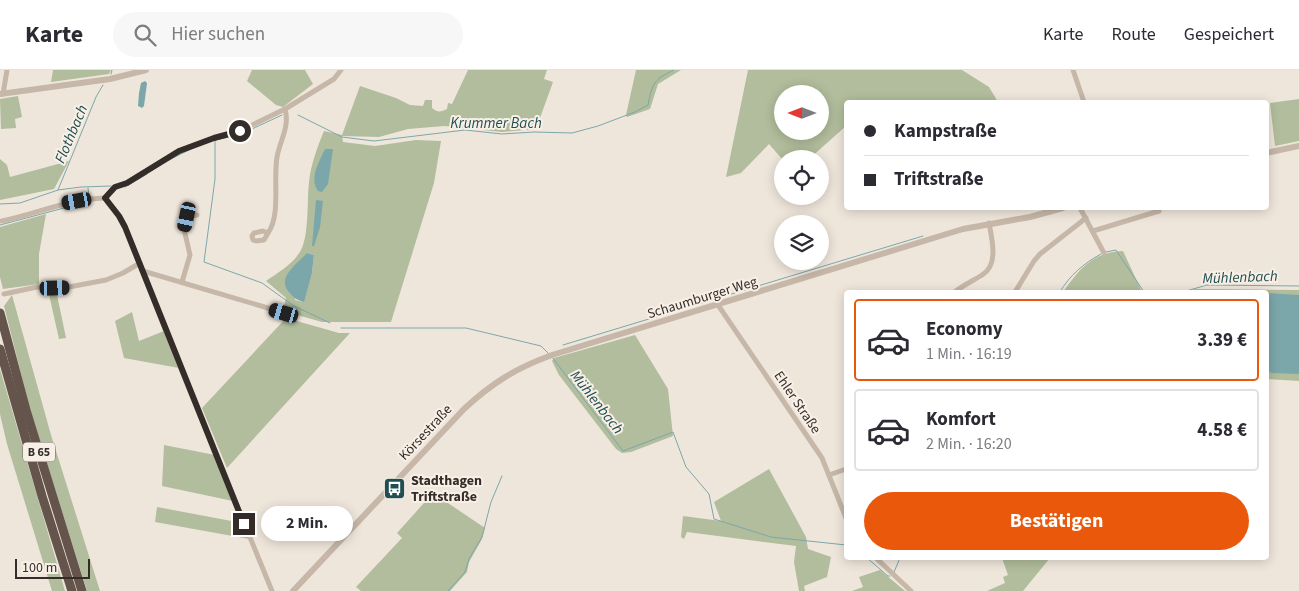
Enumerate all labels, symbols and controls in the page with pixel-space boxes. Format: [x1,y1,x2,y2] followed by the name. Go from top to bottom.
[113,12,463,57] search box
[25,17,83,52] text: Karte
[131,21,159,49] icon: search
[171,21,265,48] text: Hier suchen
[1043,22,1083,47] text: Karte
[1111,22,1156,47] text: Route
[1184,22,1274,47] text: Gespeichert
[774,85,829,140] north arrow
[774,85,829,270] map controls
[50,102,93,167] water label: Flothbach
[450,113,542,134] water label: Krummer Bach
[894,118,997,145] text: Kampstraße
[229,120,251,142] route start
[774,150,829,205] button: locate
[894,166,984,193] text: Triftstraße
[60,191,93,211] car
[176,201,197,233] car
[774,215,829,270] button: layers
[1202,266,1278,289] water label: Mühlenbach
[645,272,760,324] street label: Schaumburger Weg
[39,280,70,296] car
[267,302,300,324] car
[926,316,1003,343] text: Economy
[866,318,911,363] icon: car
[1197,327,1247,354] text: 3.39 €
[926,343,1012,365] text: 1 Min. · 16:19
[565,366,628,439] water label: Mühlenbach
[769,367,826,438] street label: Ehler Straße
[395,400,457,465] street label: Körsestraße
[926,406,996,433] text: Komfort
[866,408,911,453] icon: car
[1197,417,1247,444] text: 4.58 €
[926,433,1012,455] text: 2 Min. · 16:20
[23,442,55,462] road number: B 65
[411,471,482,507] place label: Stadthagen Triftstraße
[383,476,407,500] bus stop icon: Stadthagen Triftstraße
[864,492,1249,550] button: Bestätigen
[262,506,354,542] callout: 2 Min.
[286,512,328,534] text: 2 Min.
[233,513,255,535] route end
[15,556,90,579] scale bar
[22,558,57,578] text: 100 m

